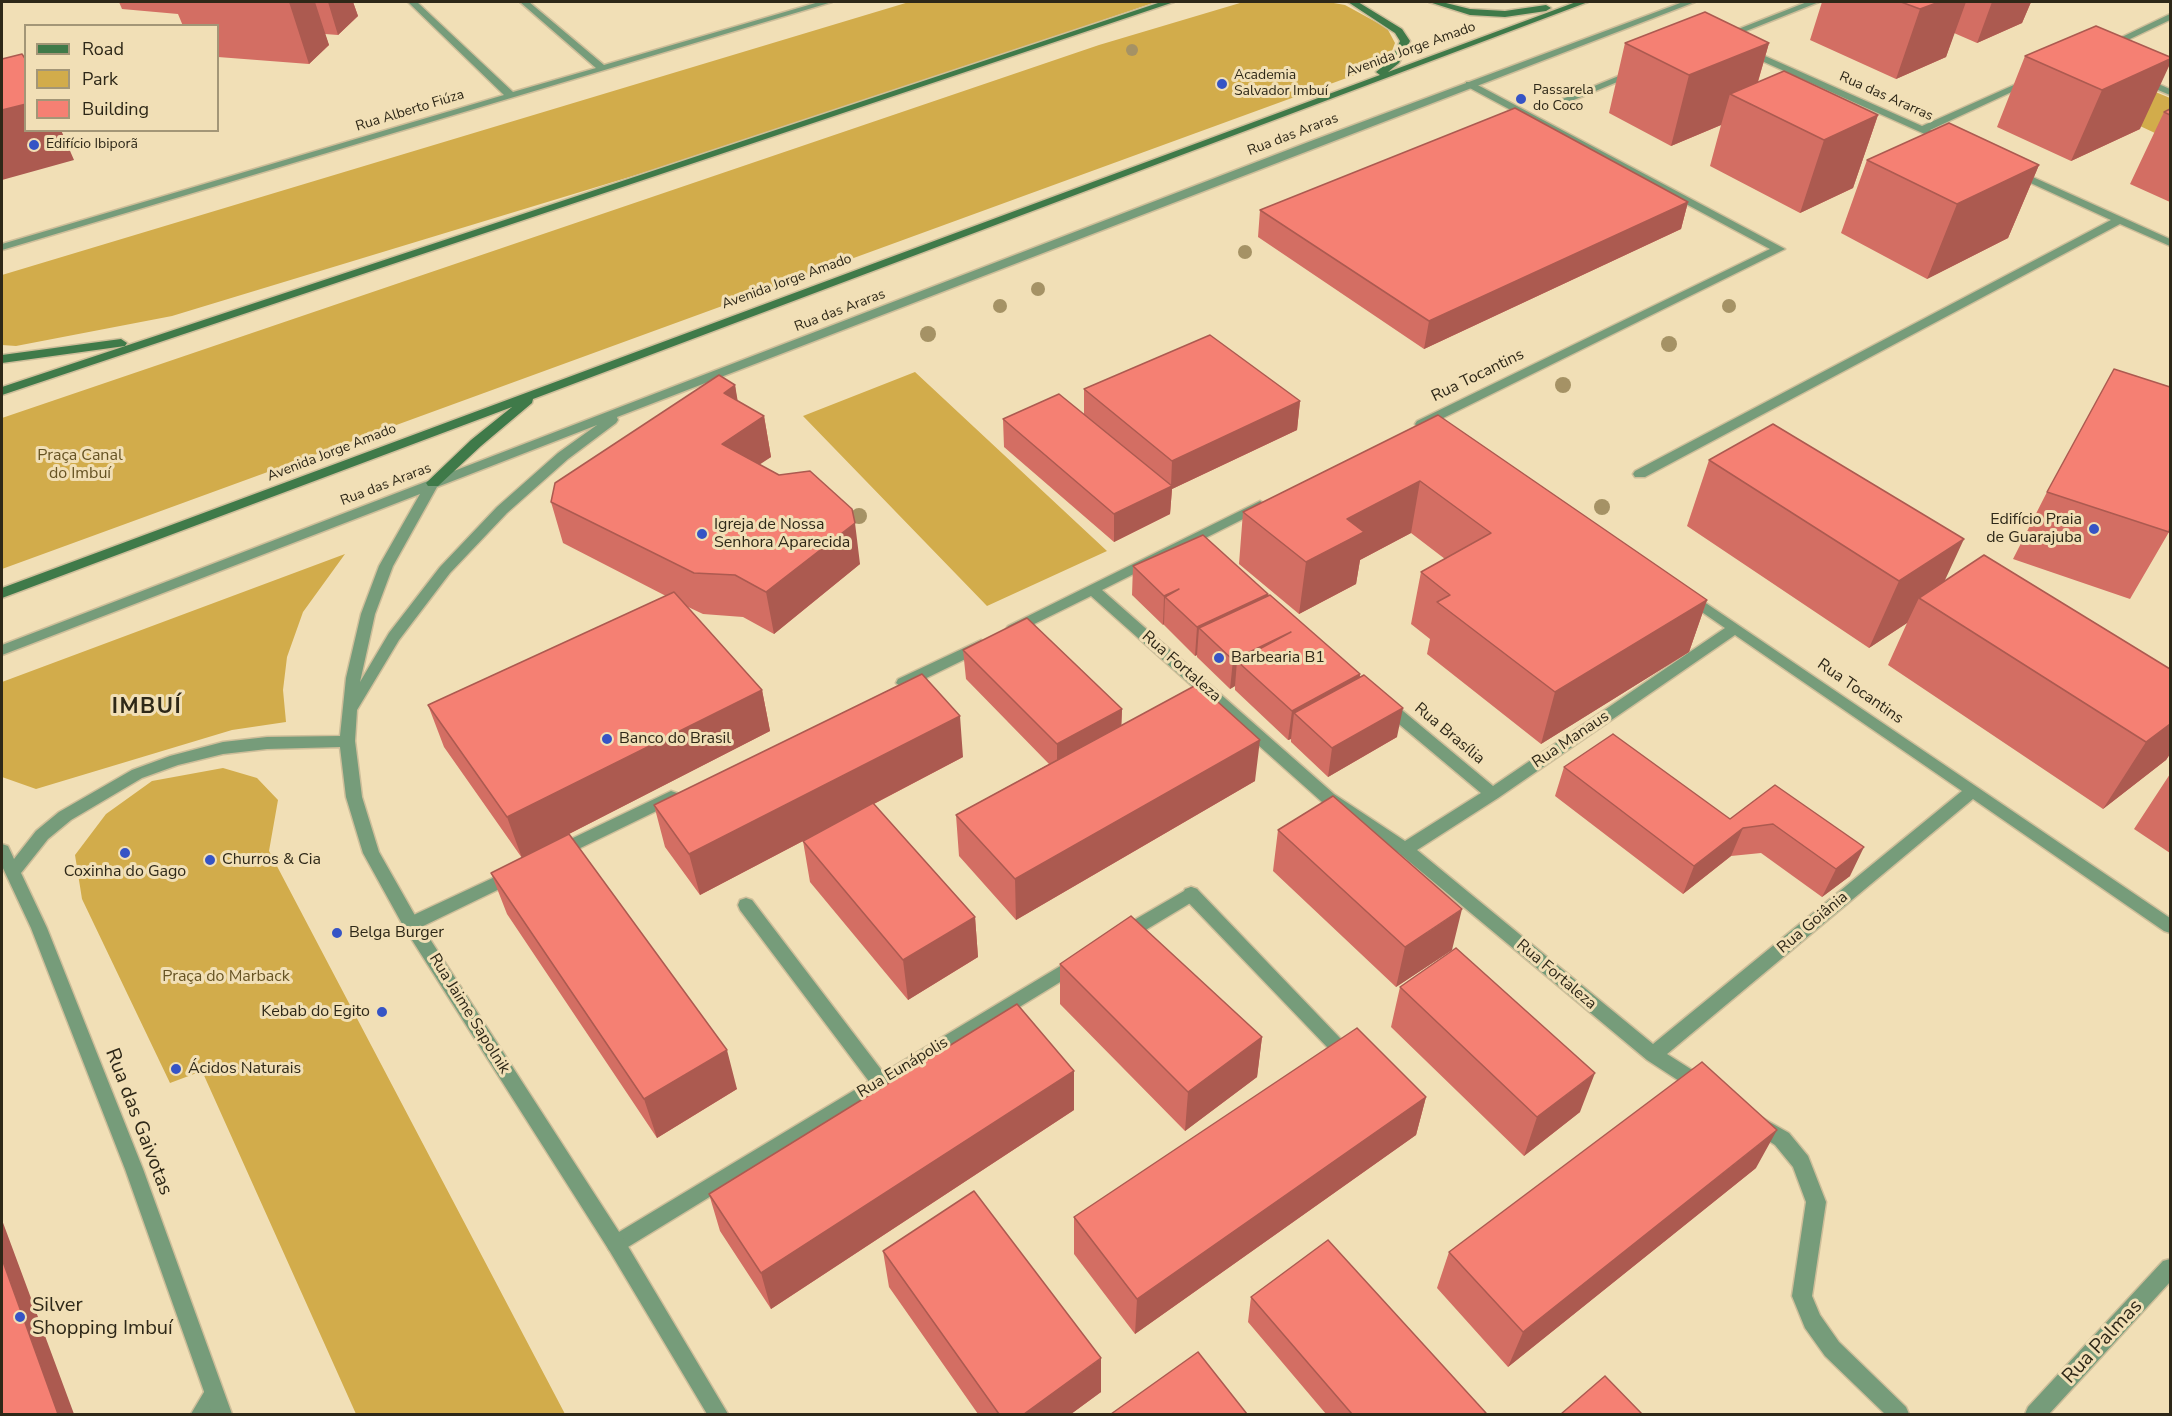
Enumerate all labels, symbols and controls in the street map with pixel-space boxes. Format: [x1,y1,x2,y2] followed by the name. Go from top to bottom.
[1344,19,1478,81] street label: Avenida Jorge Amado
[24,24,219,132] legend
[82,37,124,61] text: Road
[82,67,118,91] text: Park
[1234,68,1328,100] place label: Academia Salvador Imbuí
[1837,69,1935,125] street label: Rua das Ararras
[1215,77,1229,91] marker: Academia Salvador Imbuí
[1533,83,1594,116] place label: Passarela do Coco
[354,87,466,135] street label: Rua Alberto Fiúza
[1514,92,1528,106] marker: Passarela do Coco
[82,97,149,121] text: Building
[1245,110,1341,160] street label: Rua das Araras
[46,137,138,153] place label: Edifício Ibiporã
[27,138,41,152] marker: Edifício Ibiporã
[720,251,854,313] street label: Avenida Jorge Amado
[792,286,888,336] street label: Rua das Araras
[1429,345,1527,407] street label: Rua Tocantins
[265,421,399,485] street label: Avenida Jorge Amado
[37,446,123,484] park label: Praça Canal do Imbuí
[338,460,434,510] street label: Rua das Araras
[1986,510,2082,548] place label: Edifício Praia de Guarajuba
[714,515,850,553] place label: Igreja de Nossa Senhora Aparecida
[2087,522,2101,536] marker: Edifício Praia de Guarajuba
[695,527,709,541] marker: Igreja de Nossa Senhora Aparecida
[1137,627,1225,707] street label: Rua Fortaleza
[1231,648,1325,668] place label: Barbearia B1
[1212,651,1226,665] marker: Barbearia B1
[1813,655,1907,729] street label: Rua Tocantins
[112,695,182,721] district label: IMBUÍ
[1410,699,1488,769] street label: Rua Brasília
[1529,707,1613,773] street label: Rua Manaus
[619,729,731,749] place label: Banco do Brasil
[600,732,614,746] marker: Banco do Brasil
[118,846,132,860] marker: Coxinha do Gago
[222,850,321,870] place label: Churros & Cia
[203,853,217,867] marker: Churros & Cia
[64,862,186,882] place label: Coxinha do Gago
[1774,888,1852,958] street label: Rua Goiânia
[349,923,444,943] place label: Belga Burger
[330,926,344,940] marker: Belga Burger
[1512,936,1600,1014] street label: Rua Fortaleza
[424,950,514,1078] street label: Rua Jaime Sapolnik
[162,967,290,987] park label: Praça do Marback
[261,1002,370,1022] place label: Kebab do Egito
[375,1005,389,1019] marker: Kebab do Egito
[854,1033,952,1103] street label: Rua Eunápolis
[99,1045,177,1199] street label: Rua das Gaivotas
[188,1059,301,1079] place label: Ácidos Naturais
[169,1062,183,1076] marker: Ácidos Naturais
[32,1294,173,1341] place label: Silver Shopping Imbuí
[2058,1295,2148,1389] street label: Rua Palmas
[13,1310,27,1324] marker: Silver Shopping Imbuí

